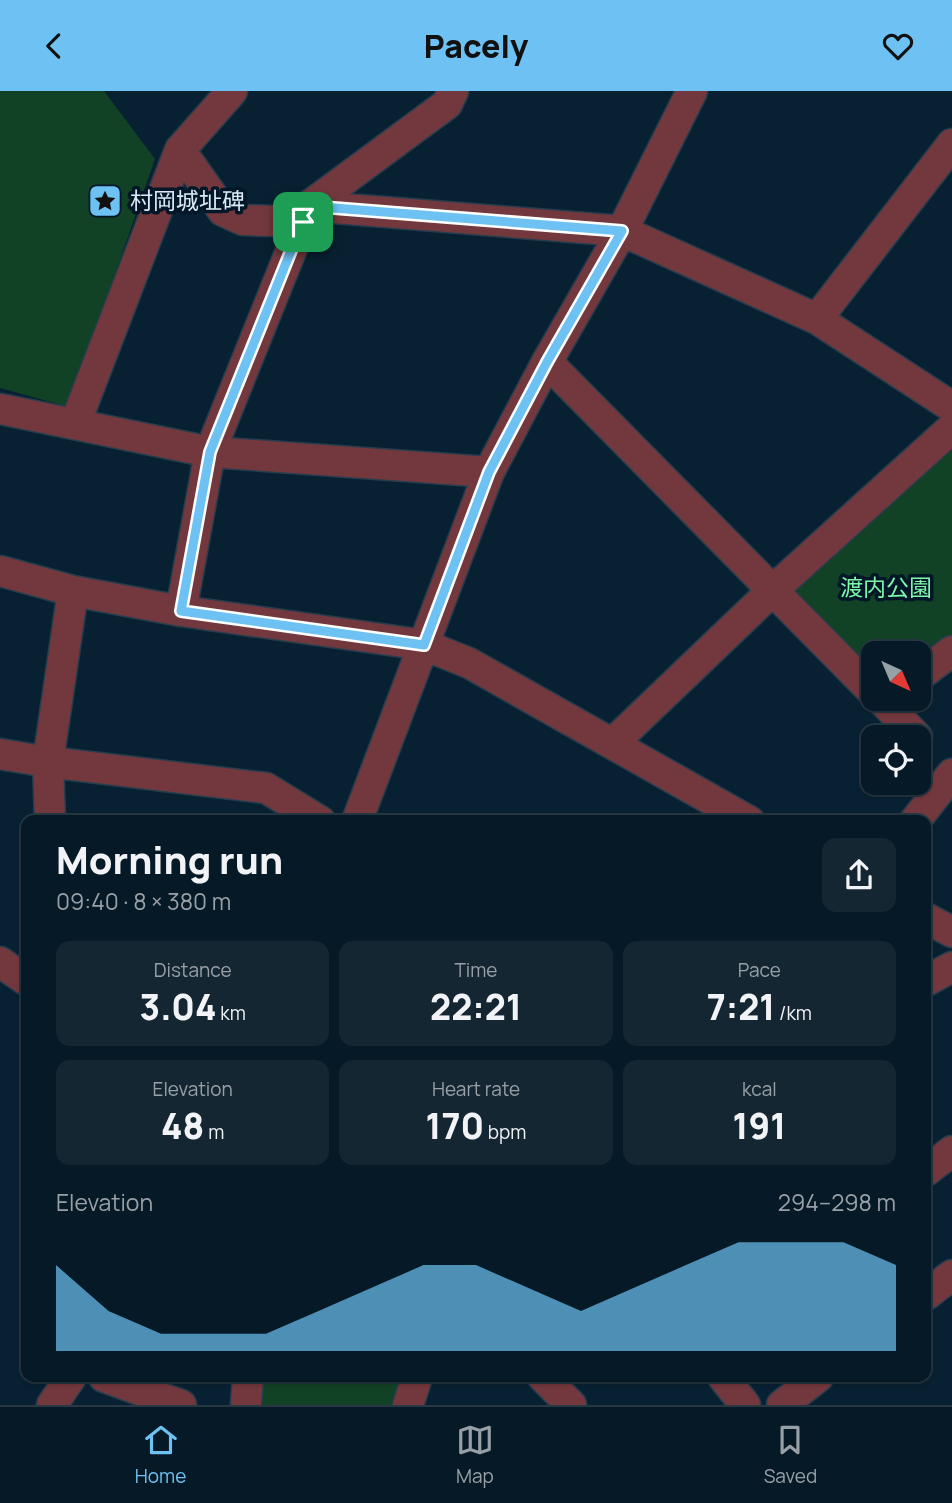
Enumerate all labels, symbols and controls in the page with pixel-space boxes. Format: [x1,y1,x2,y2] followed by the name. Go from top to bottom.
[424,24,528,68] text: Pacely
[35,27,73,65] icon: back
[879,27,917,65] icon: heart
[86,182,124,220] place icon: 村岡城址碑
[130,184,245,216] place label: 村岡城址碑
[273,192,333,252] pin
[284,203,322,241] icon: arrive
[840,571,932,603] park label: 渡内公園
[861,641,931,711] north arrow
[861,641,931,795] map controls
[861,725,931,795] button: locate
[56,833,283,885] text: Morning run
[822,838,896,912] button: share
[56,885,231,917] text: 09:40 · 8 × 380 m
[154,957,232,983] text: Distance
[455,957,497,983] text: Time
[738,957,781,983] text: Pace
[139,983,216,1031] text: 3.04
[430,983,522,1031] text: 22:21
[707,983,775,1031] text: 7:21
[216,1000,246,1026] text: km
[775,1000,812,1026] text: /km
[153,1076,233,1102] text: Elevation
[432,1076,520,1102] text: Heart rate
[742,1076,777,1102] text: kcal
[161,1102,204,1150] text: 48
[426,1102,484,1150] text: 170
[733,1102,786,1150] text: 191
[204,1119,224,1145] text: m
[484,1119,526,1145] text: bpm
[56,1186,153,1218] text: Elevation
[778,1186,896,1218] text: 294–298 m
[135,1421,186,1489] tab: Home
[456,1421,494,1489] tab: Map
[764,1421,817,1489] tab: Saved

